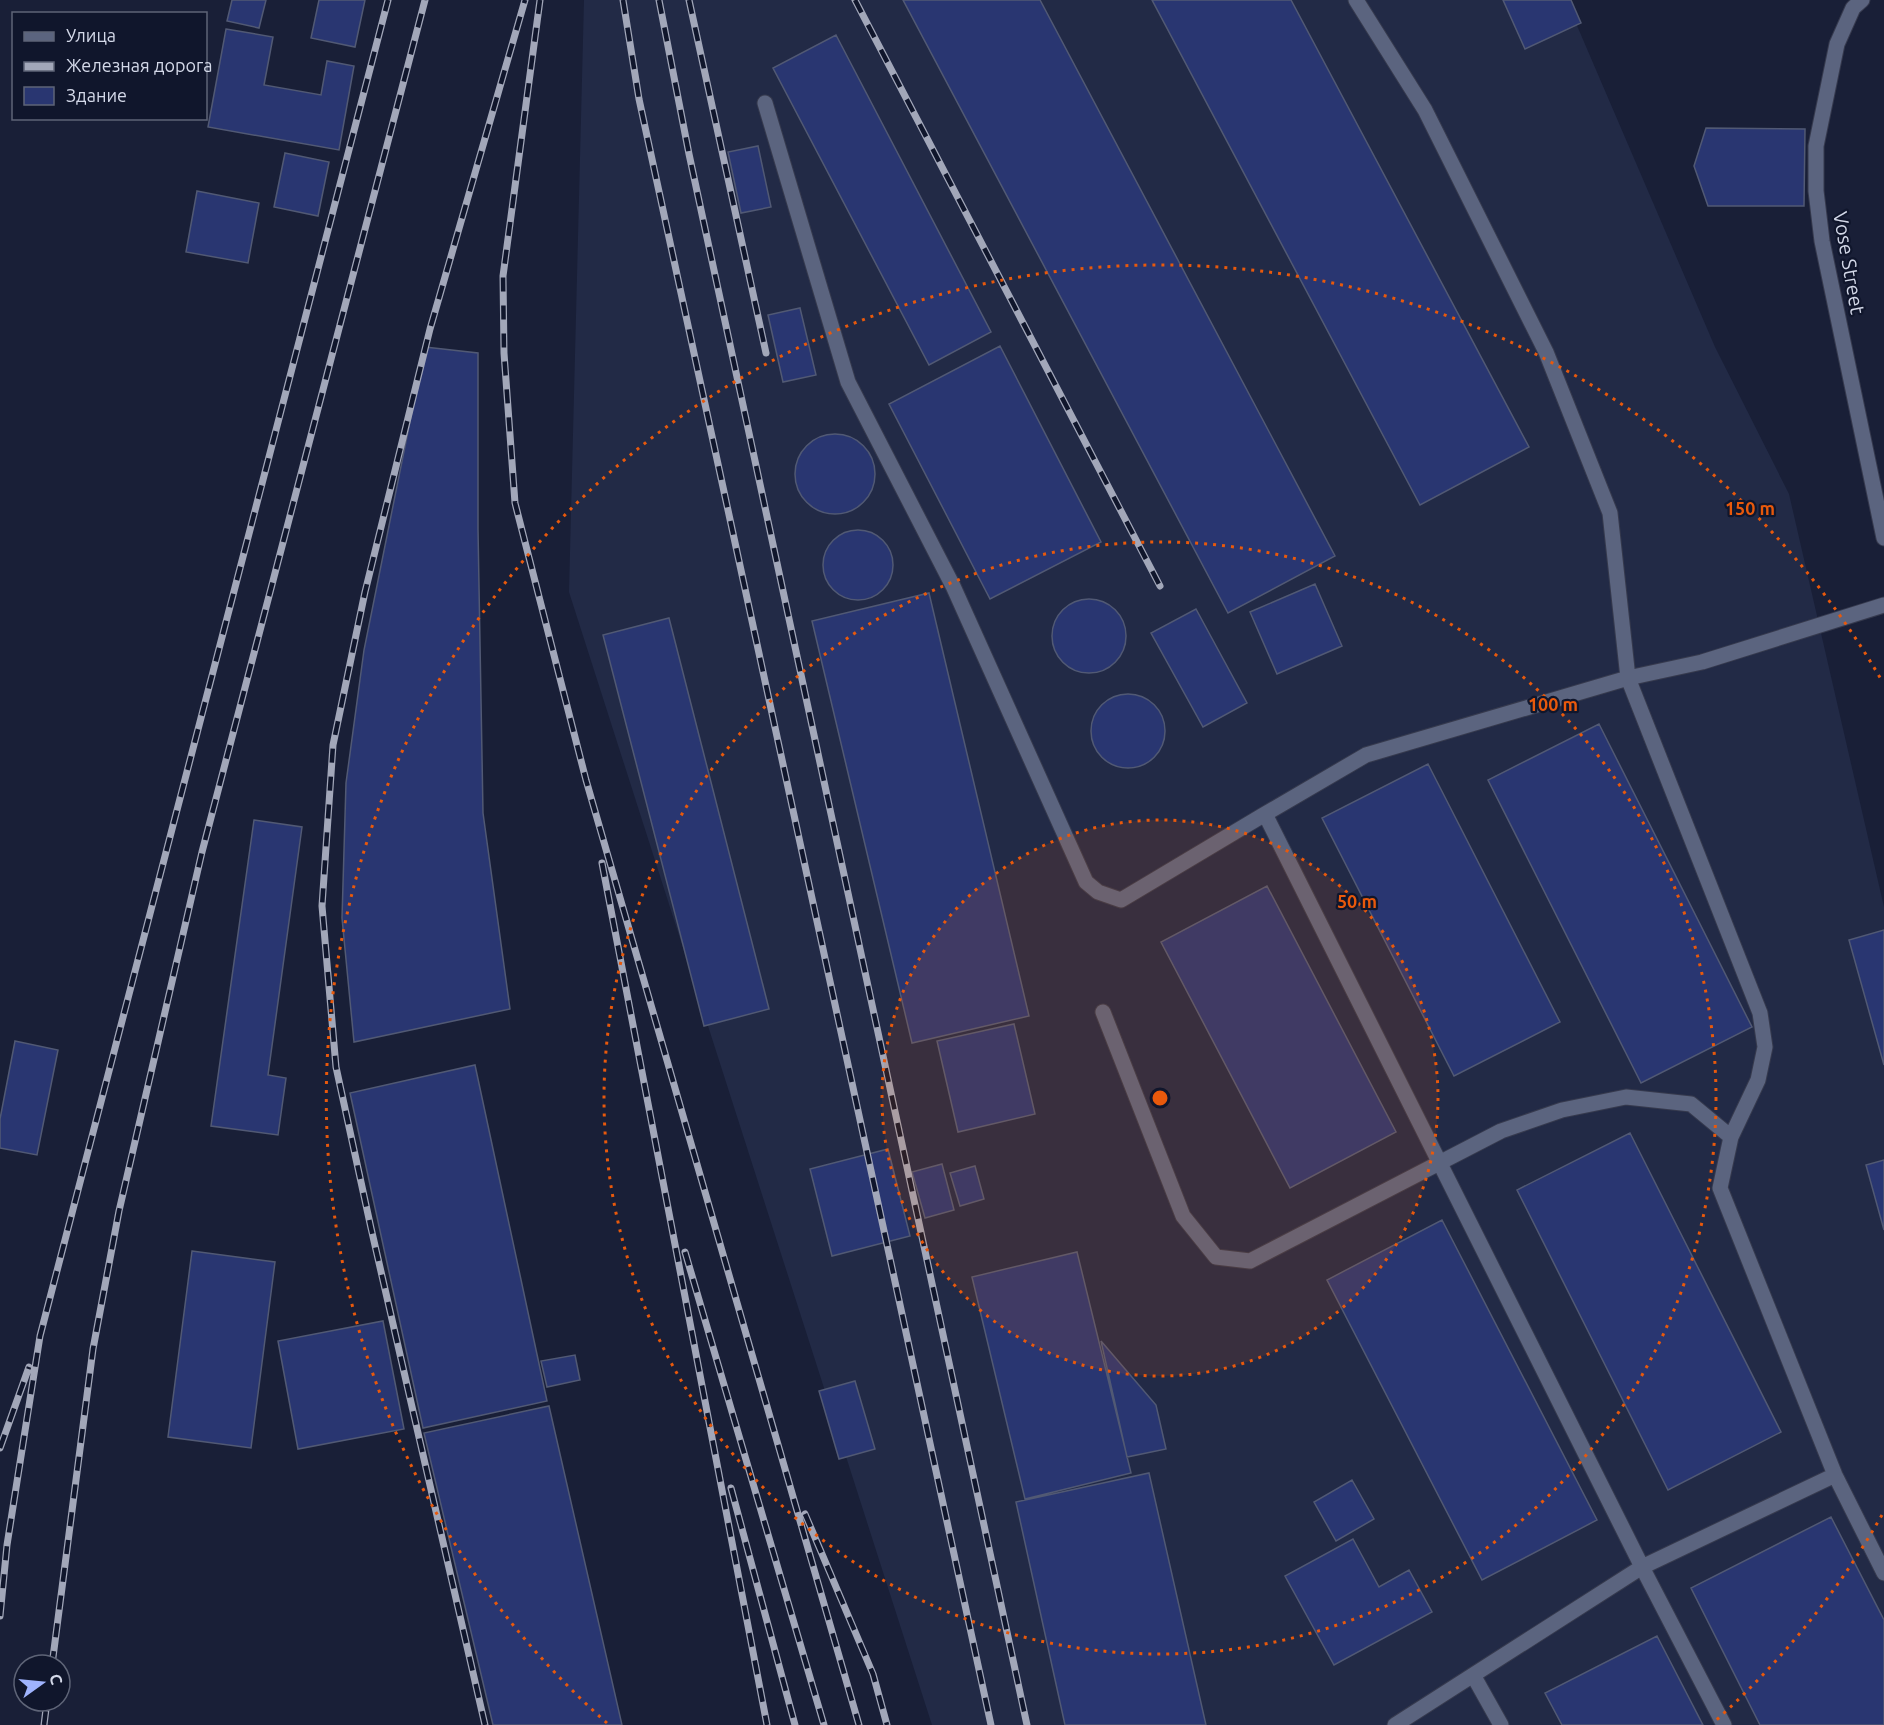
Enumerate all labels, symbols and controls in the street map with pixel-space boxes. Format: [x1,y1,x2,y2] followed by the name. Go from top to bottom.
[12,12,207,120] legend
[66,25,116,45] text: Улица
[66,55,213,75] text: Железная дорога
[66,85,127,105] text: Здание
[1829,210,1870,316] street label: Vose Street
[1725,498,1775,518] text: 150 m
[1528,694,1578,714] text: 100 m
[1337,891,1377,911] text: 50 m
[1150,1088,1170,1108] centre of rings
[12,1653,72,1713] north arrow
[46,1672,67,1686] text: С

